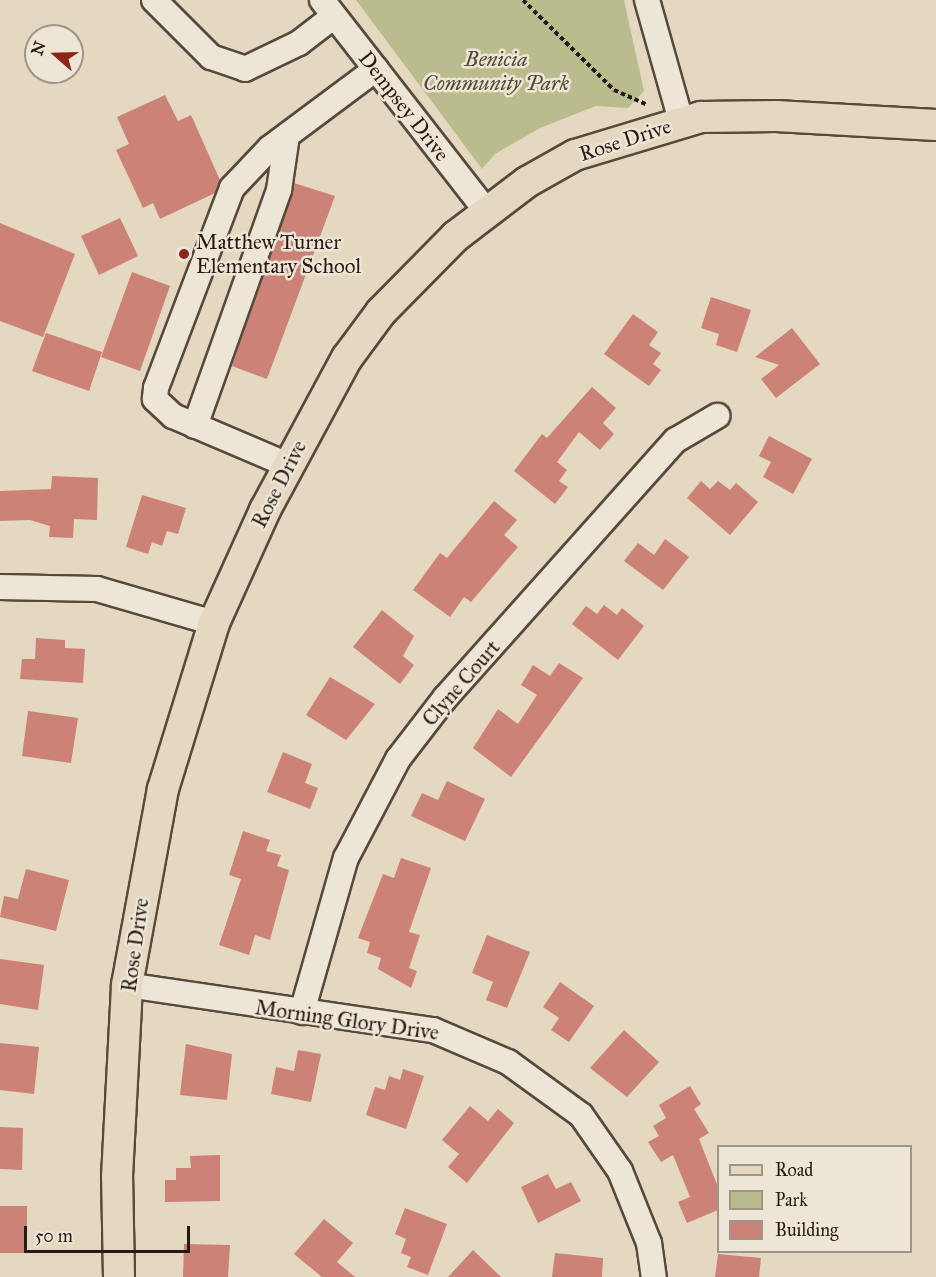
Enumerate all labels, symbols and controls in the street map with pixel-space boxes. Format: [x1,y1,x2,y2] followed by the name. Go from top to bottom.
[24,24,84,84] north arrow
[27,39,50,58] text: N
[353,46,455,166] street label: Dempsey Drive
[423,46,569,96] park label: Benicia Community Park
[576,113,674,167] street label: Rose Drive
[196,229,361,279] place label: Matthew Turner Elementary School
[177,247,191,261] marker: Matthew Turner Elementary School
[246,436,312,532] street label: Rose Drive
[417,635,505,731] street label: Clyne Court
[116,896,154,994] street label: Rose Drive
[254,995,440,1045] street label: Morning Glory Drive
[717,1145,912,1253] legend
[775,1159,813,1181] text: Road
[775,1189,808,1211] text: Park
[27,1214,194,1252] scale bar
[775,1219,838,1241] text: Building
[35,1225,73,1247] text: 50 m

